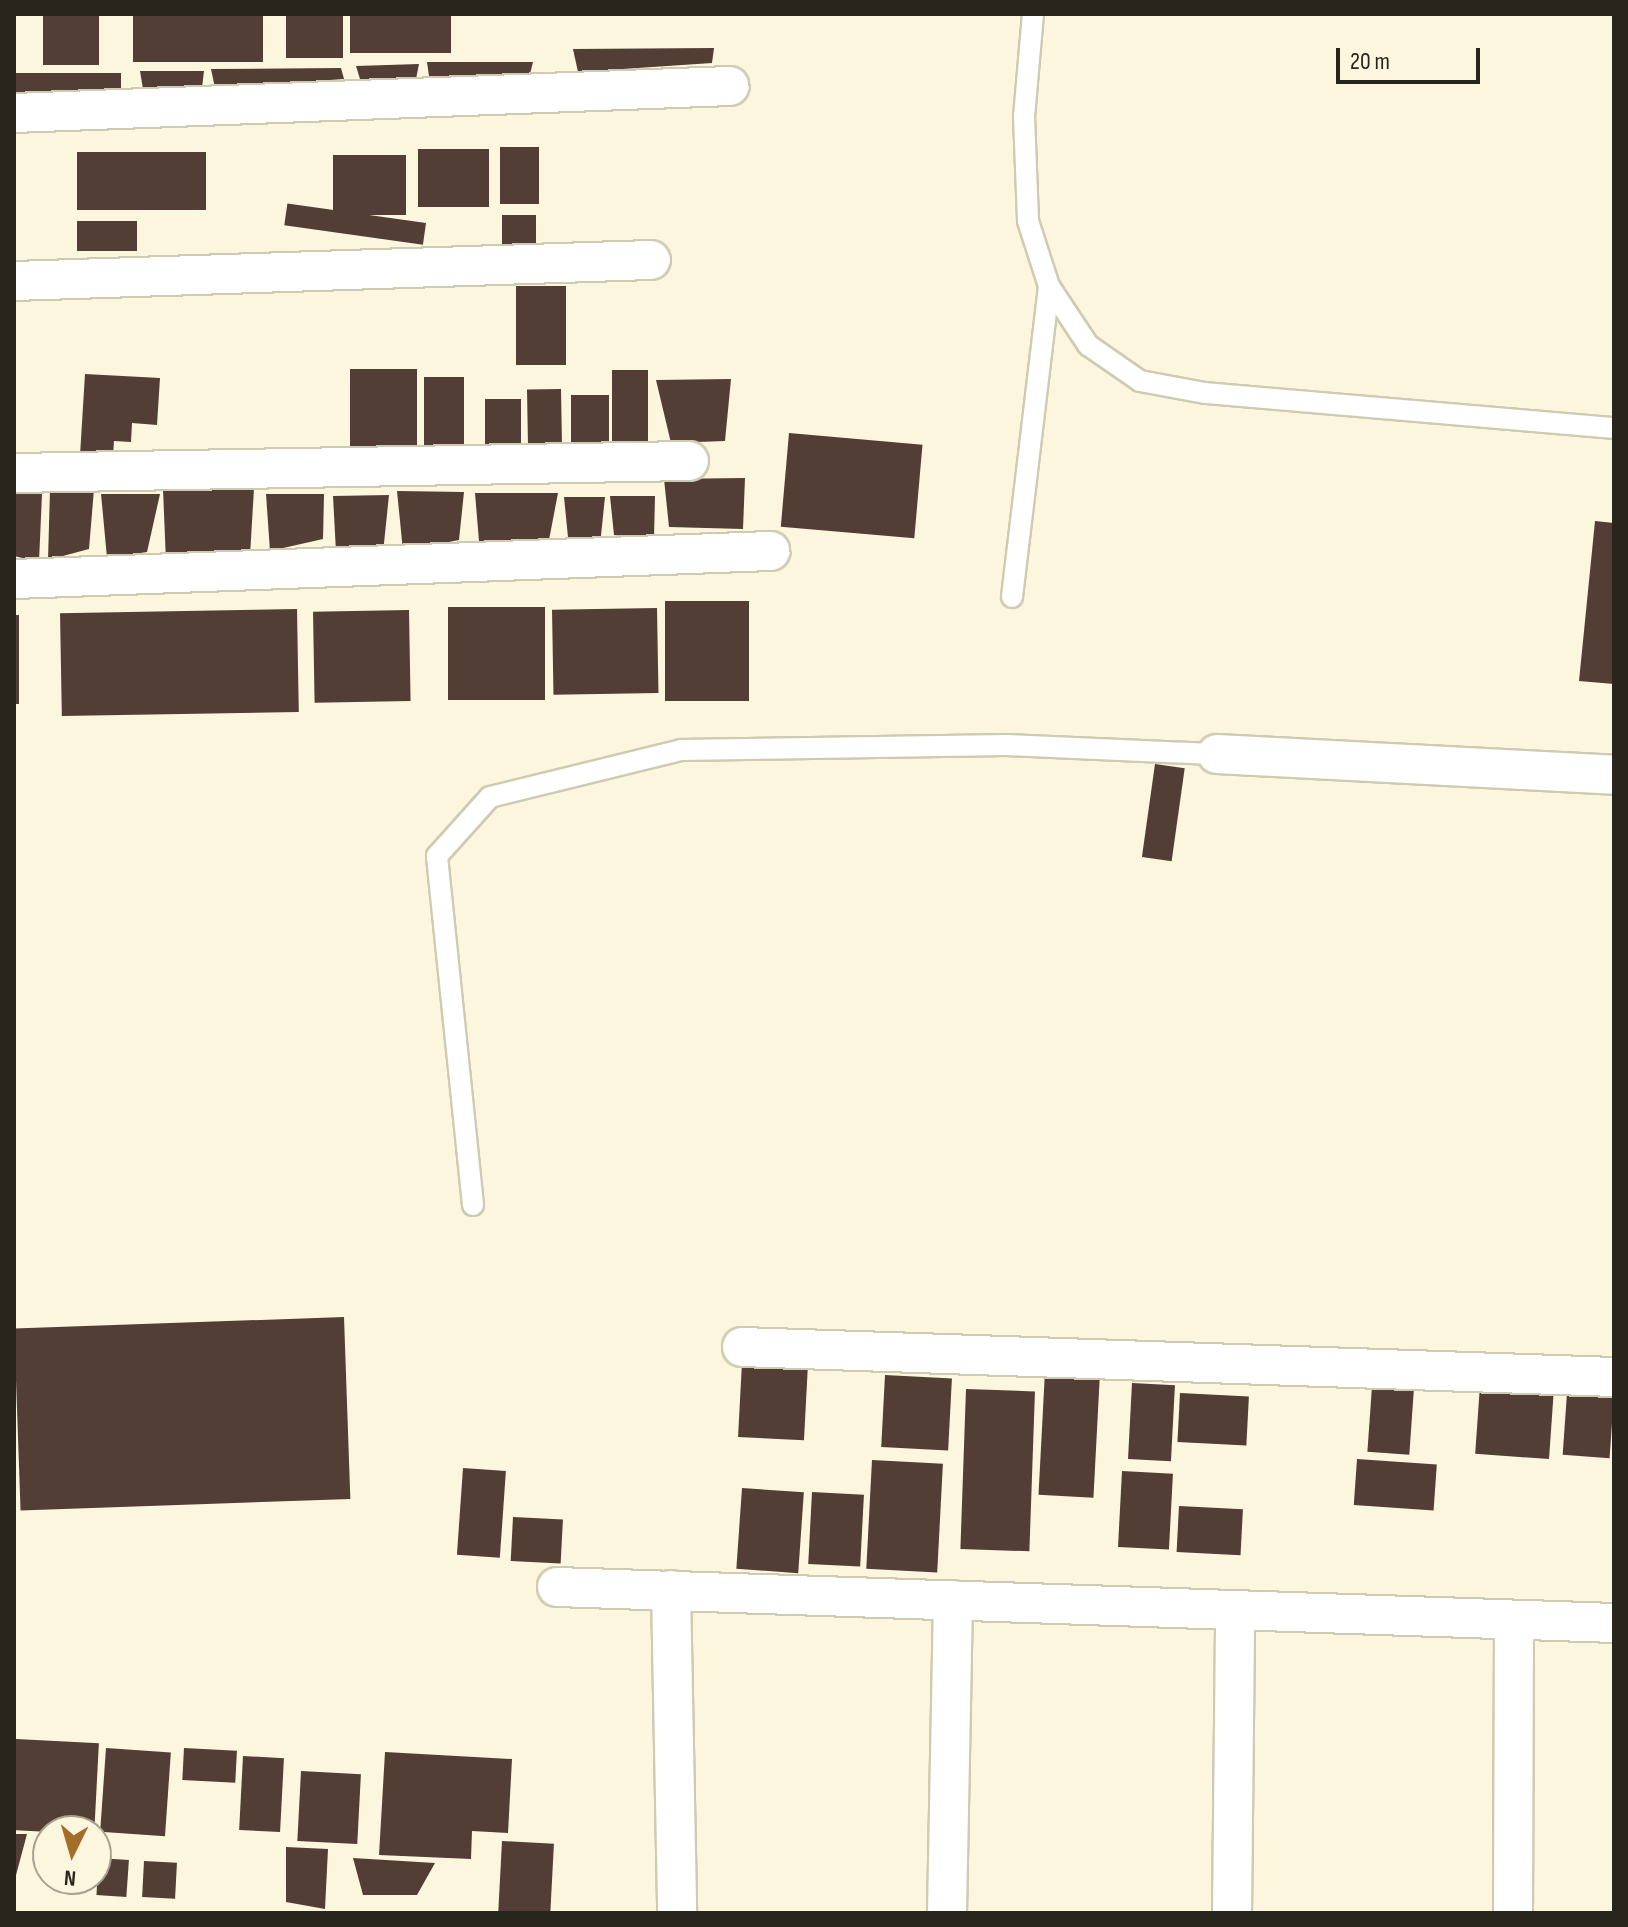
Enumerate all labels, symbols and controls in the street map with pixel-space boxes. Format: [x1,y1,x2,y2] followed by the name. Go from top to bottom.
[1340,32,1484,82] scale bar
[1350,47,1390,76] text: 20 m
[32,1815,112,1895] north arrow
[63,1863,77,1891] text: N

